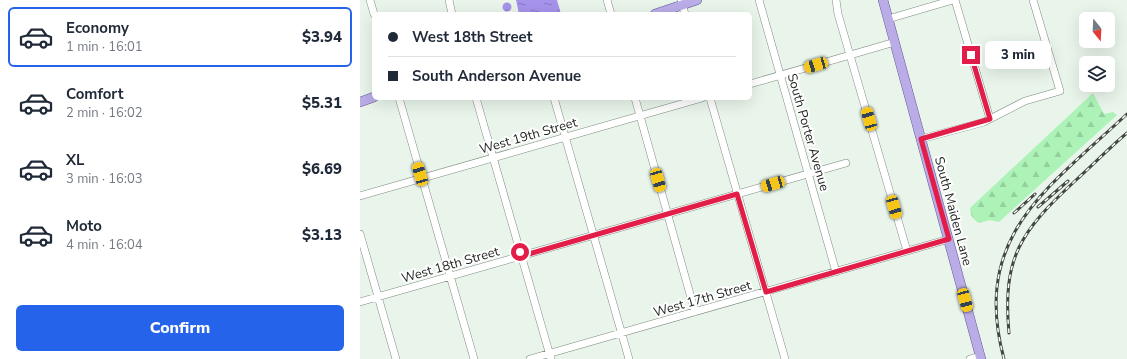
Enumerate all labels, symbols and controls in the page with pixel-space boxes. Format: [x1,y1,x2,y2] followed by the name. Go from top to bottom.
[1079,12,1115,48] north arrow
[1079,12,1115,92] map controls
[66,18,129,38] text: Economy
[18,19,54,55] icon: car
[302,27,342,47] text: $3.94
[412,27,532,47] text: West 18th Street
[66,38,142,56] text: 1 min · 16:01
[985,41,1051,69] callout: 3 min
[962,46,980,64] route end
[1001,46,1035,64] text: 3 min
[803,56,829,74] car
[1079,56,1115,92] button: layers
[412,66,581,86] text: South Anderson Avenue
[783,71,833,193] street label: South Porter Avenue
[66,84,123,104] text: Comfort
[18,85,54,121] icon: car
[302,93,342,113] text: $5.31
[66,104,142,122] text: 2 min · 16:02
[860,106,878,132] car
[477,113,580,159] street label: West 19th Street
[66,150,85,170] text: XL
[18,151,54,187] icon: car
[930,155,976,268] street label: South Maiden Lane
[302,159,342,179] text: $6.69
[411,161,429,187] car
[649,167,667,193] car
[66,170,142,188] text: 3 min · 16:03
[760,175,786,193] car
[885,194,903,220] car
[66,216,102,236] text: Moto
[18,217,54,253] icon: car
[302,225,342,245] text: $3.13
[66,236,142,254] text: 4 min · 16:04
[399,242,502,288] street label: West 18th Street
[511,243,529,261] route start
[651,276,754,322] street label: West 17th Street
[956,287,974,313] car
[16,305,344,351] button: Confirm

